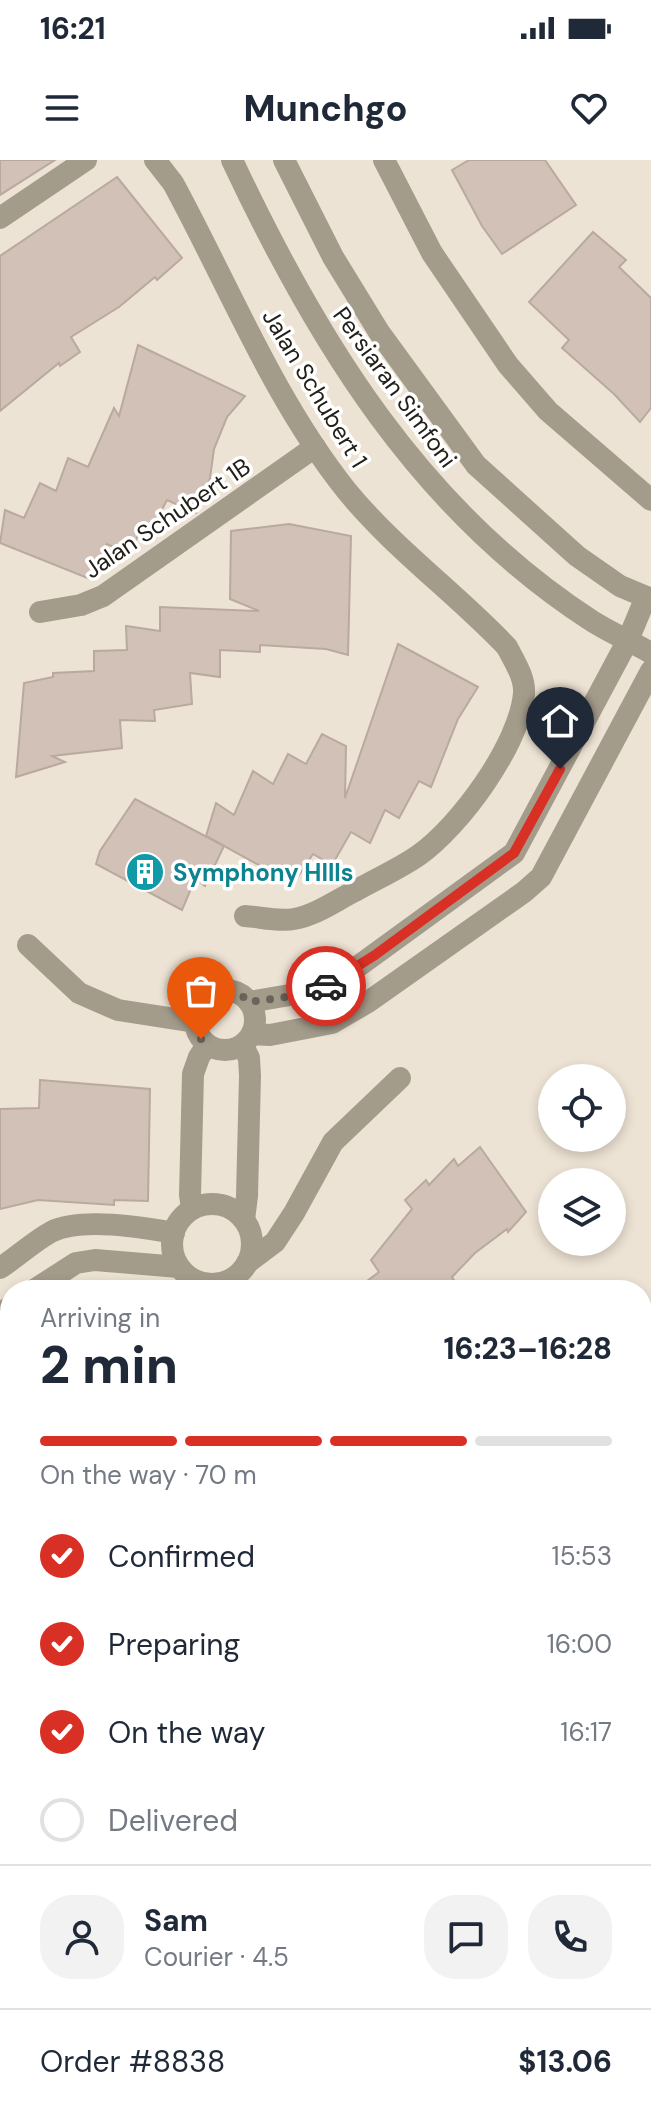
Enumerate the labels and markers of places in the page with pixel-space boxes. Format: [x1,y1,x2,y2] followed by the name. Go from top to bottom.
[526,687,594,769] pin
[124,851,166,893] building icon: Symphony HIlls
[173,857,354,888] place label: Symphony HIlls
[167,957,235,1039] pin

